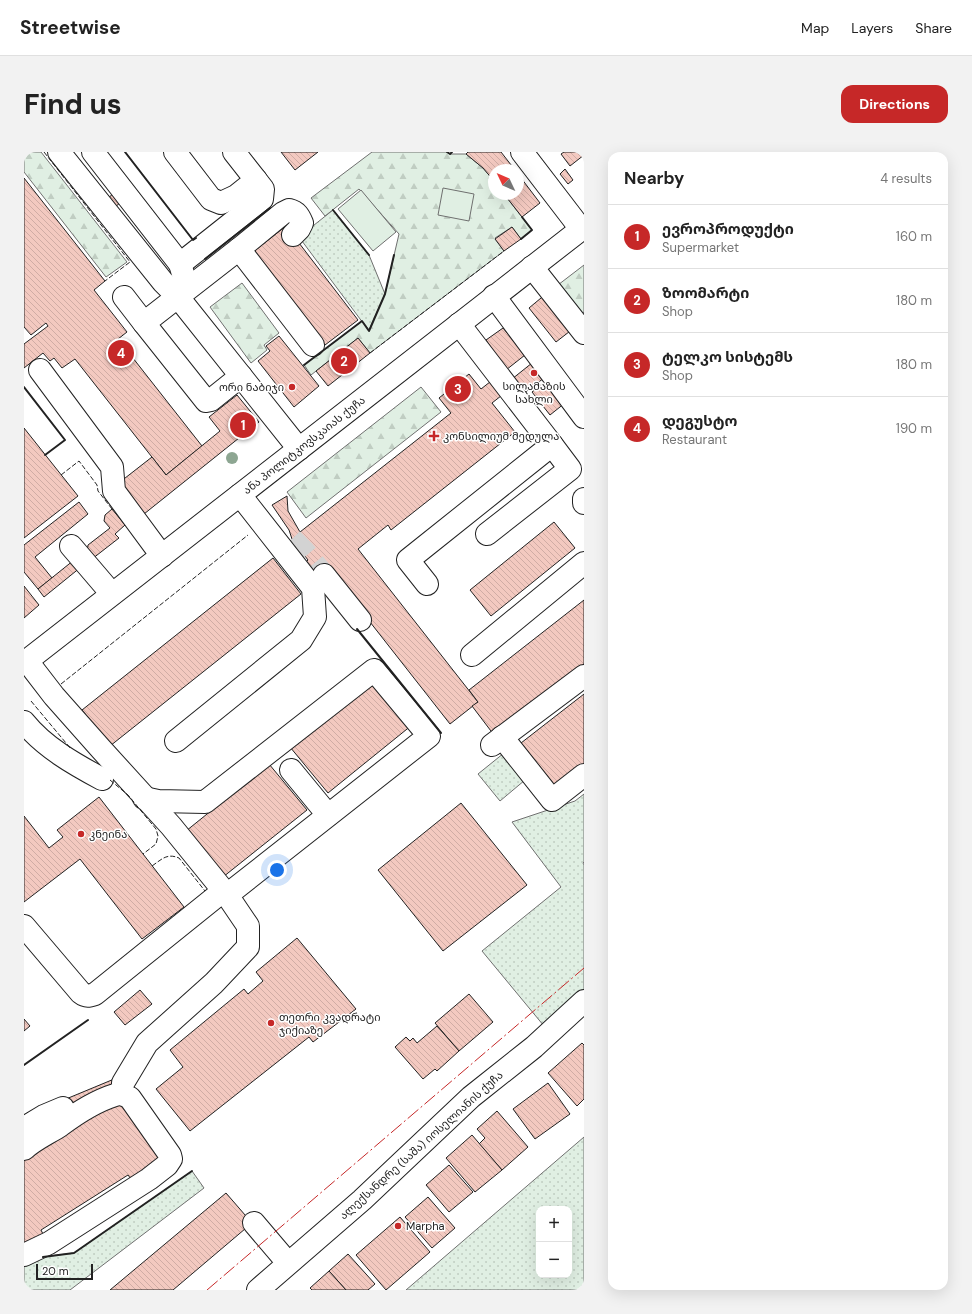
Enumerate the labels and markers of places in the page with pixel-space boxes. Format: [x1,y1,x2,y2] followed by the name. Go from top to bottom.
[108,338,134,368] pin: 4
[331,346,357,376] pin: 2
[529,368,539,378] marker: სილამაზის სახლი
[445,374,471,404] pin: 3
[502,379,566,406] place label: სილამაზის სახლი
[219,380,284,394] place label: ორი ნაბიჯი
[287,382,297,392] marker: ორი ნაბიჯი
[230,410,256,440] pin: 1
[443,429,559,443] place label: კონსილიუმ მედულა
[428,430,440,442] marker: კონსილიუმ მედულა
[89,827,127,841] place label: კნეინა
[76,829,86,839] marker: კნეინა
[279,1010,381,1037] place label: თეთრი კვადრატი ჯიქიაზე
[266,1018,276,1028] marker: თეთრი კვადრატი ჯიქიაზე
[406,1219,445,1233] place label: Marpha
[393,1221,403,1231] marker: Marpha

